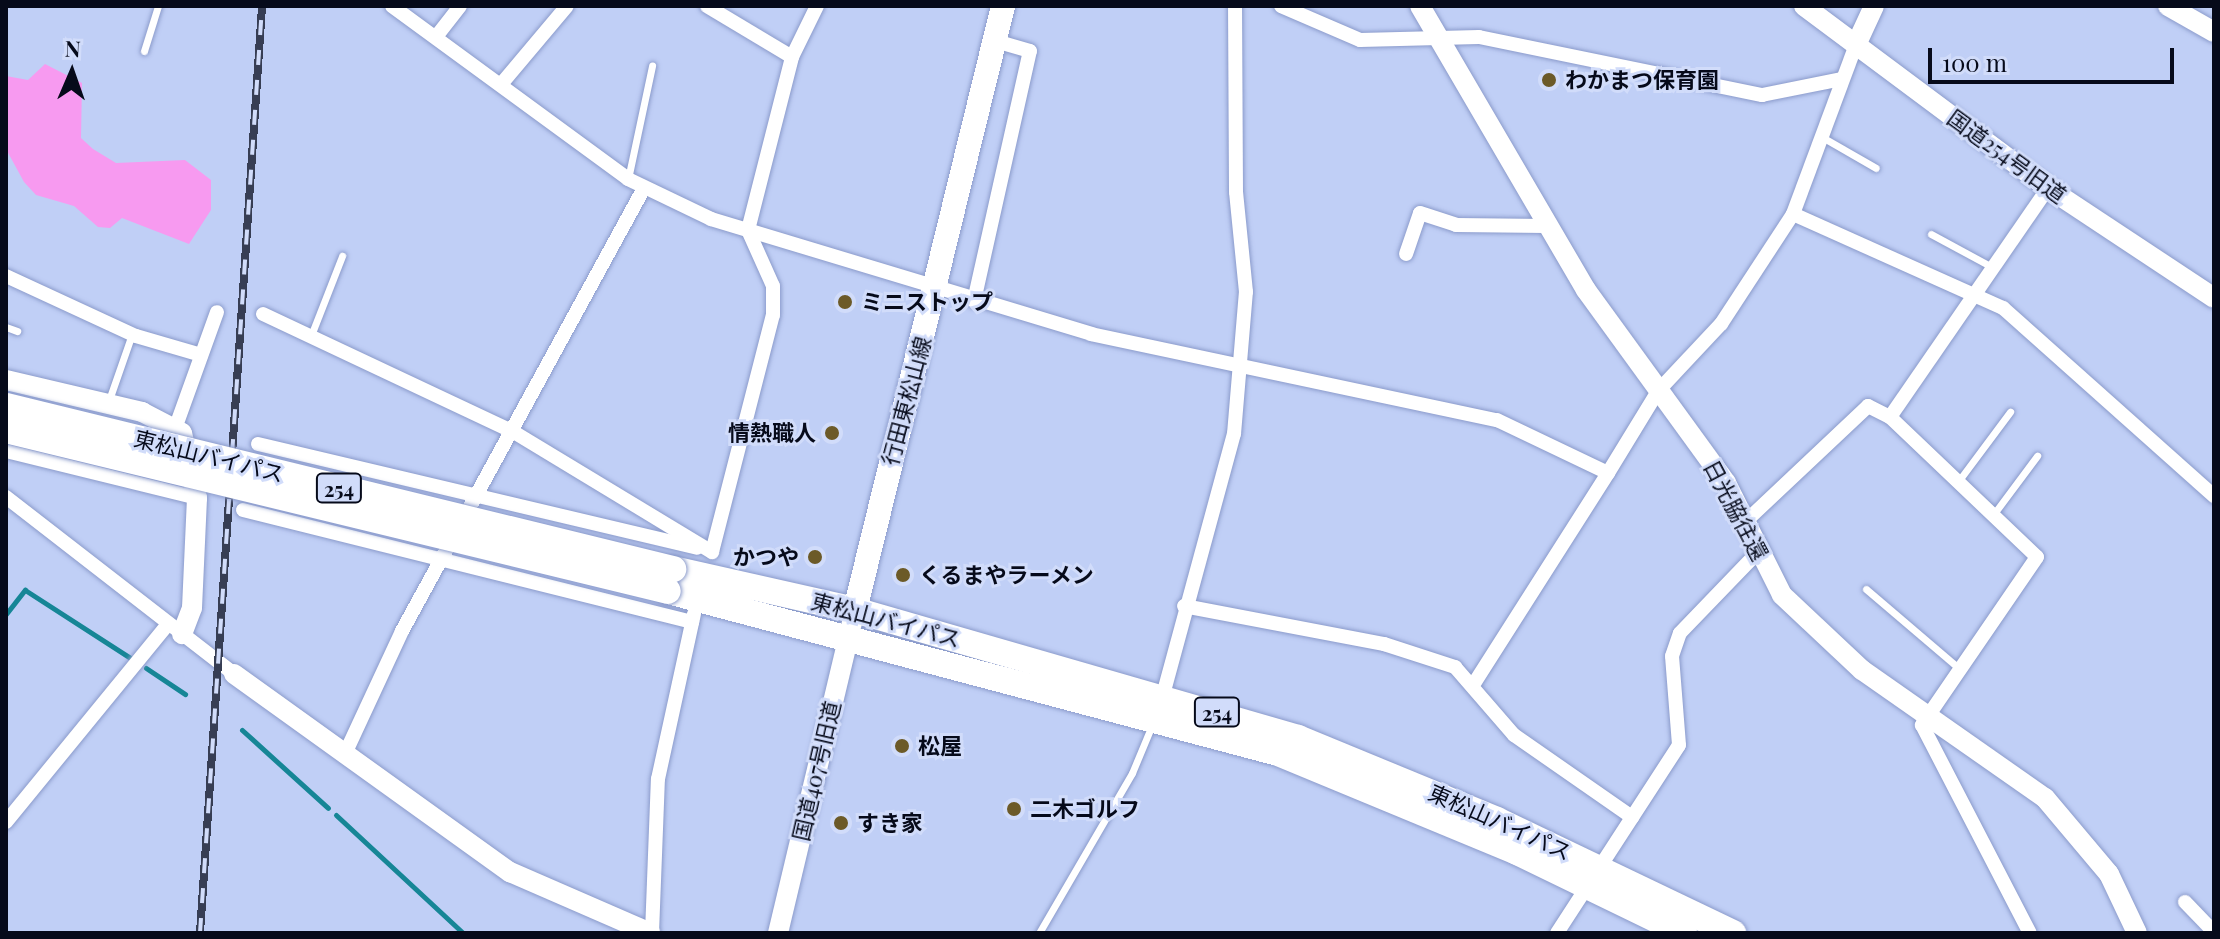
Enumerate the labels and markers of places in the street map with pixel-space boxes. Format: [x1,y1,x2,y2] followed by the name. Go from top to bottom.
[1565,67,1719,93] place label: わかまつ保育園
[1540,71,1558,89] marker: わかまつ保育園
[861,289,993,315] place label: ミニストップ
[836,293,854,311] marker: ミニストップ
[728,420,816,446] place label: 情熱職人
[823,424,841,442] marker: 情熱職人
[733,544,799,570] place label: かつや
[806,548,824,566] marker: かつや
[919,562,1095,588] place label: くるまやラーメン
[894,566,912,584] marker: くるまやラーメン
[918,733,962,759] place label: 松屋
[893,737,911,755] marker: 松屋
[1030,796,1140,822] place label: 二木ゴルフ
[1005,800,1023,818] marker: 二木ゴルフ
[857,810,923,836] place label: すき家
[832,814,850,832] marker: すき家

